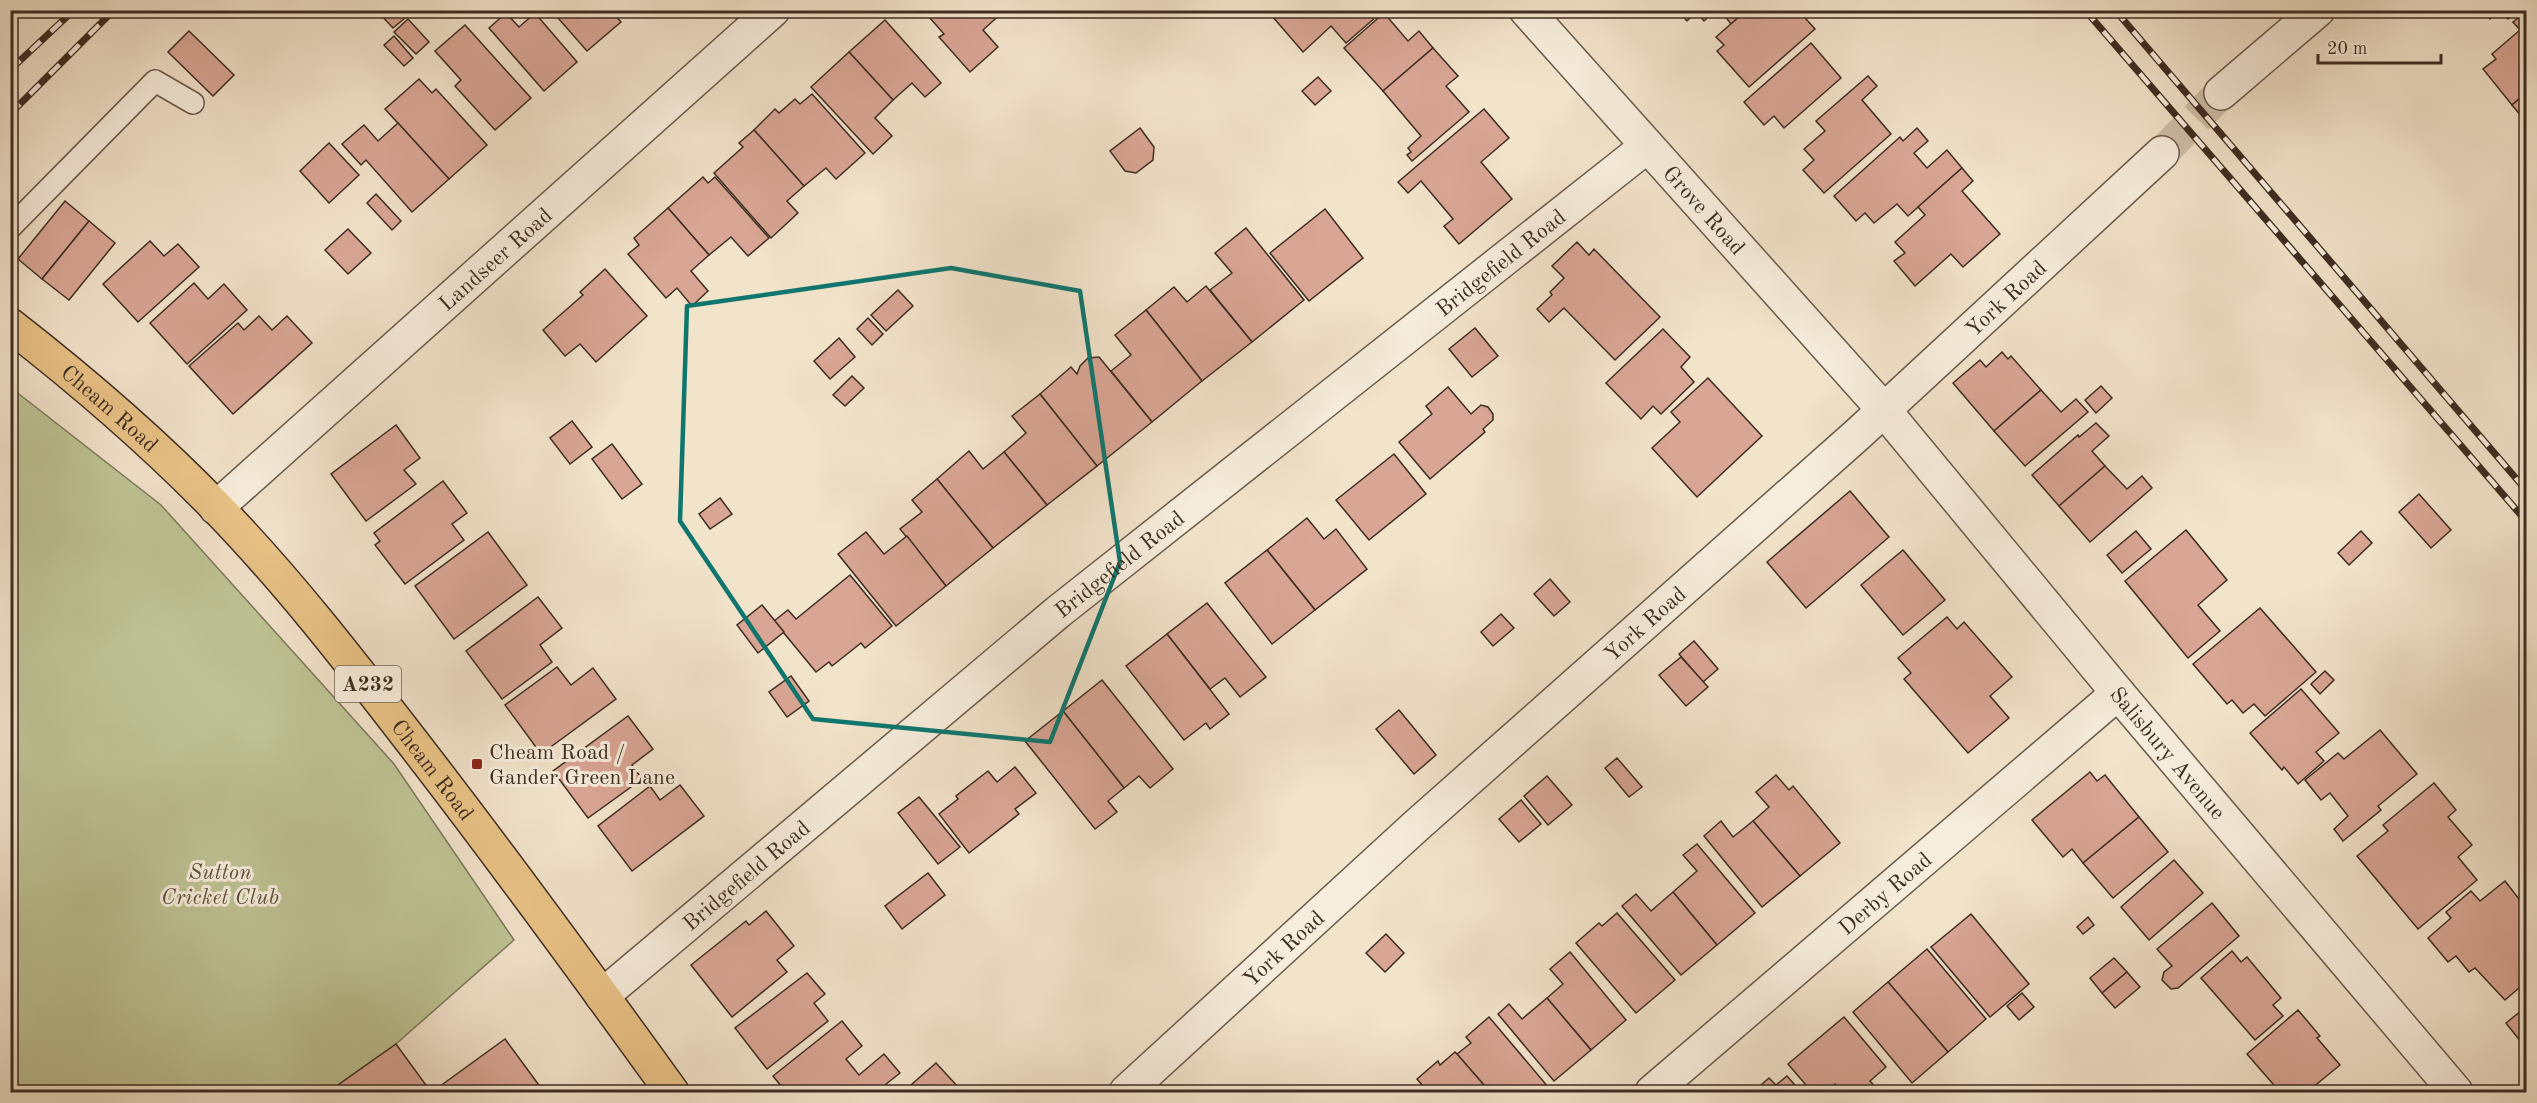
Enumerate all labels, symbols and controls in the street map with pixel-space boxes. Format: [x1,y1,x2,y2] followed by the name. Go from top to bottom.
[2318,27,2441,65] scale bar
[2327,40,2367,58] text: 20 m
[1658,162,1748,260] street label: Grove Road
[435,204,557,316] street label: Landseer Road
[1433,206,1570,321] street label: Bridgefield Road
[1962,257,2051,342] street label: York Road
[56,362,161,457] street label: Cheam Road
[1051,508,1189,623] street label: Bridgefield Road
[1601,583,1691,667] street label: York Road
[335,666,401,702] road number: A232
[2105,683,2229,824] street label: Salisbury Avenue
[386,716,477,825] street label: Cheam Road
[489,742,675,789] place label: Cheam Road / Gander Green Lane
[470,757,484,771] marker: Cheam Road / Gander Green Lane
[680,817,815,936] street label: Bridgefield Road
[1835,849,1936,940] street label: Derby Road
[161,862,279,909] park label: Sutton Cricket Club
[1240,907,1329,992] street label: York Road

